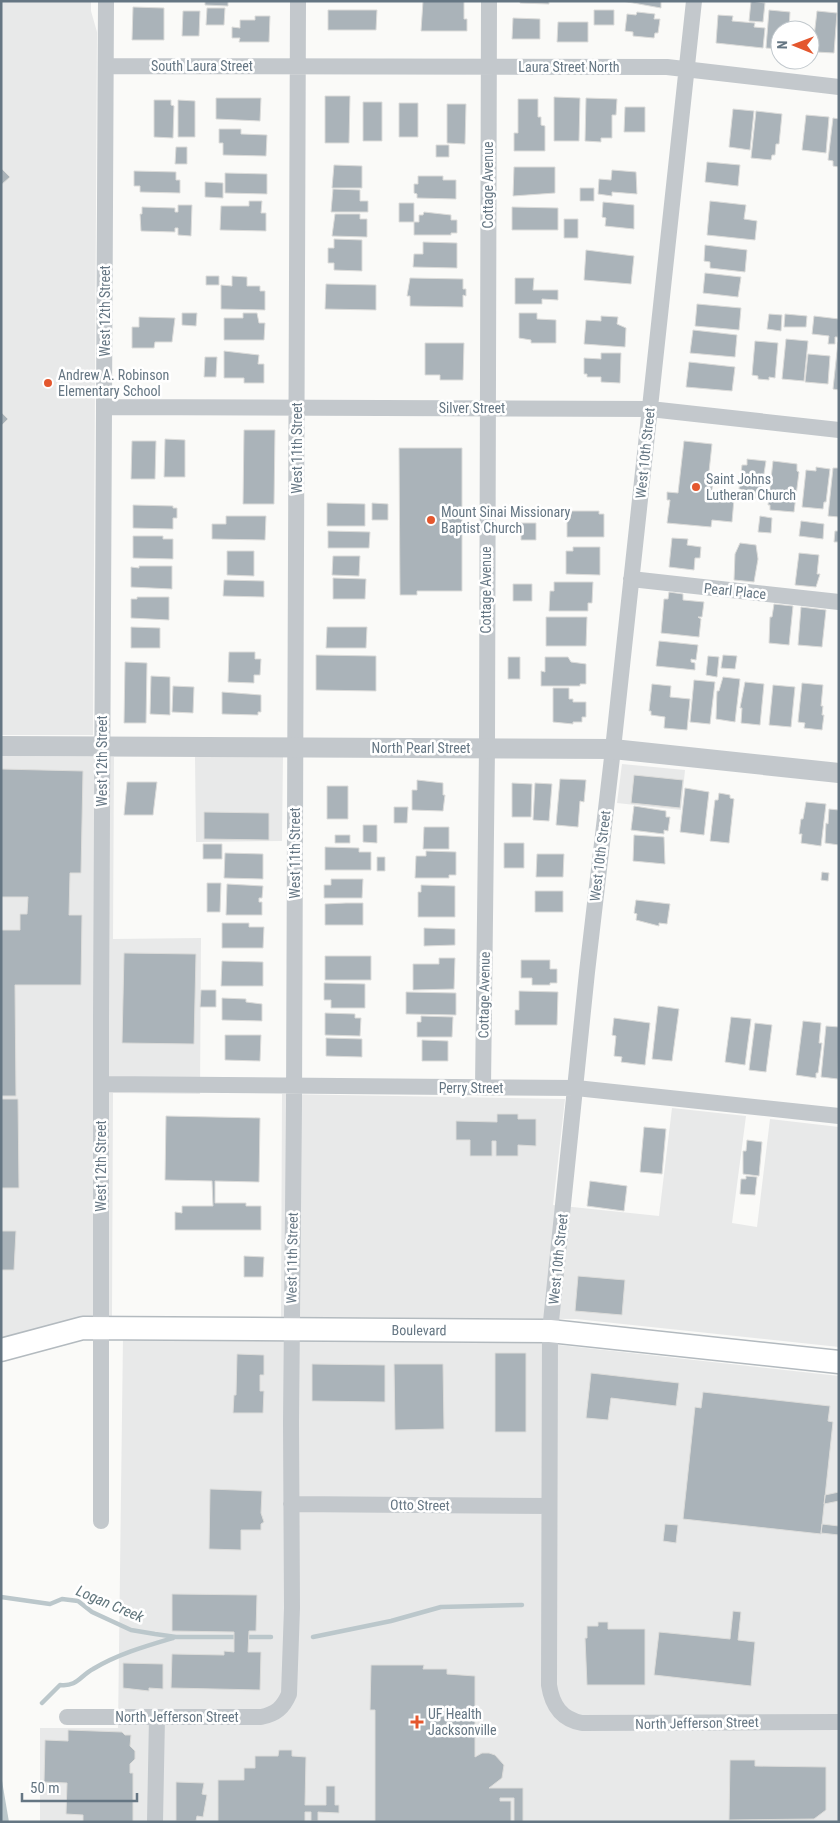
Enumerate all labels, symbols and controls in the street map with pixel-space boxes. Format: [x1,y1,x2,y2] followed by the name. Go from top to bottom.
[770,20,820,70] north arrow
[774,40,790,49] text: N
[151,58,253,74] street label: South Laura Street
[518,59,620,75] street label: Laura Street North
[480,141,496,228] street label: Cottage Avenue
[97,265,113,357] street label: West 12th Street
[58,367,169,399] place label: Andrew A. Robinson Elementary School
[42,377,54,389] marker: Andrew A. Robinson Elementary School
[439,400,505,416] street label: Silver Street
[289,402,305,494] street label: West 11th Street
[632,407,658,499] street label: West 10th Street
[706,471,796,503] place label: Saint Johns Lutheran Church
[690,481,702,493] marker: Saint Johns Lutheran Church
[441,504,571,536] place label: Mount Sinai Missionary Baptist Church
[425,514,437,526] marker: Mount Sinai Missionary Baptist Church
[478,546,494,633] street label: Cottage Avenue
[703,580,767,602] street label: Pearl Place
[94,715,110,807] street label: West 12th Street
[372,740,470,756] street label: North Pearl Street
[287,807,303,899] street label: West 11th Street
[586,810,614,902] street label: West 10th Street
[475,951,493,1039] street label: Cottage Avenue
[439,1080,503,1096] street label: Perry Street
[93,1120,109,1212] street label: West 12th Street
[283,1212,301,1304] street label: West 11th Street
[545,1213,571,1305] street label: West 10th Street
[392,1322,447,1338] street label: Boulevard
[390,1496,450,1514] street label: Otto Street
[74,1582,147,1626] water label: Logan Creek
[428,1706,497,1738] place label: UF Health Jacksonville
[115,1709,239,1725] street label: North Jefferson Street
[635,1714,759,1732] street label: North Jefferson Street
[410,1715,424,1729] marker: UF Health Jacksonville
[22,1770,138,1802] scale bar
[30,1779,60,1797] text: 50 m

